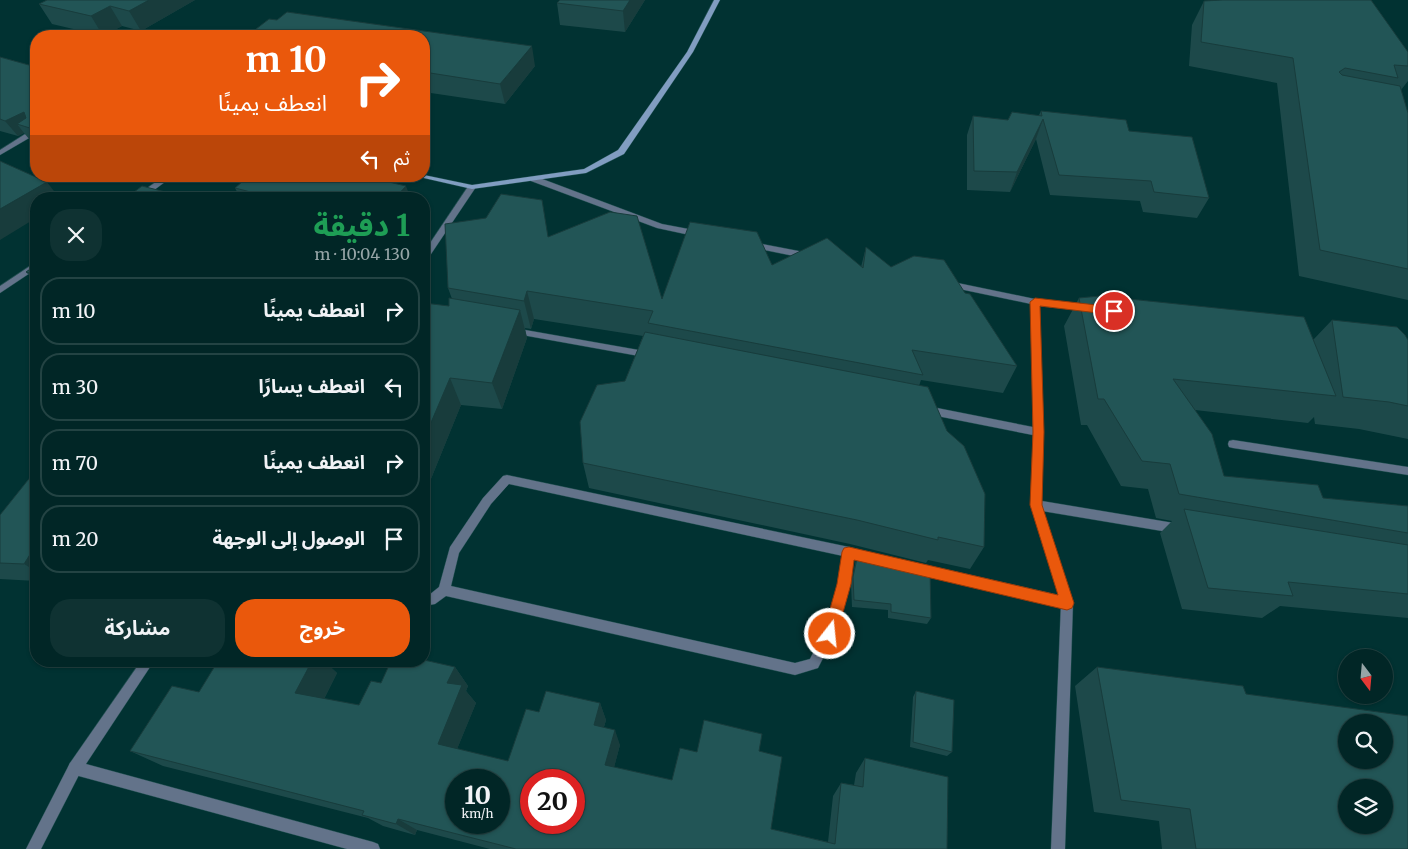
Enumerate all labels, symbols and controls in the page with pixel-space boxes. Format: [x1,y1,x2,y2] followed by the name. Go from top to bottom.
[246,38,327,82] text: 10 m
[345,50,410,115] icon: right
[218,89,327,117] text: انعطف يمينًا
[356,145,384,173] icon: left
[394,146,410,170] text: ثم
[314,206,410,244] text: 1 دقيقة
[50,209,102,261] button: close
[315,244,410,264] text: 130 m · 10:04
[1093,290,1135,332] pin
[380,297,408,325] icon: right
[1100,297,1128,325] icon: arrive
[263,298,365,322] text: انعطف يمينًا
[52,299,95,323] text: 10 m
[380,373,408,401] icon: left
[258,374,365,398] text: انعطف يسارًا
[52,375,98,399] text: 30 m
[380,449,408,477] icon: right
[263,450,365,474] text: انعطف يمينًا
[52,451,98,475] text: 70 m
[380,525,408,553] icon: arrive
[213,526,365,550] text: الوصول إلى الوجهة
[52,527,99,551] text: 20 m
[50,599,225,657] button: مشاركة
[235,599,410,657] button: خروج
[803,607,855,659] position arrow
[1338,649,1392,704] north arrow
[1338,649,1393,834] map controls
[1338,714,1393,769] button: search
[520,769,585,834] speed limit sign: 20
[464,779,491,811] text: 10
[1338,779,1393,834] button: layers
[462,806,493,821] text: km/h

